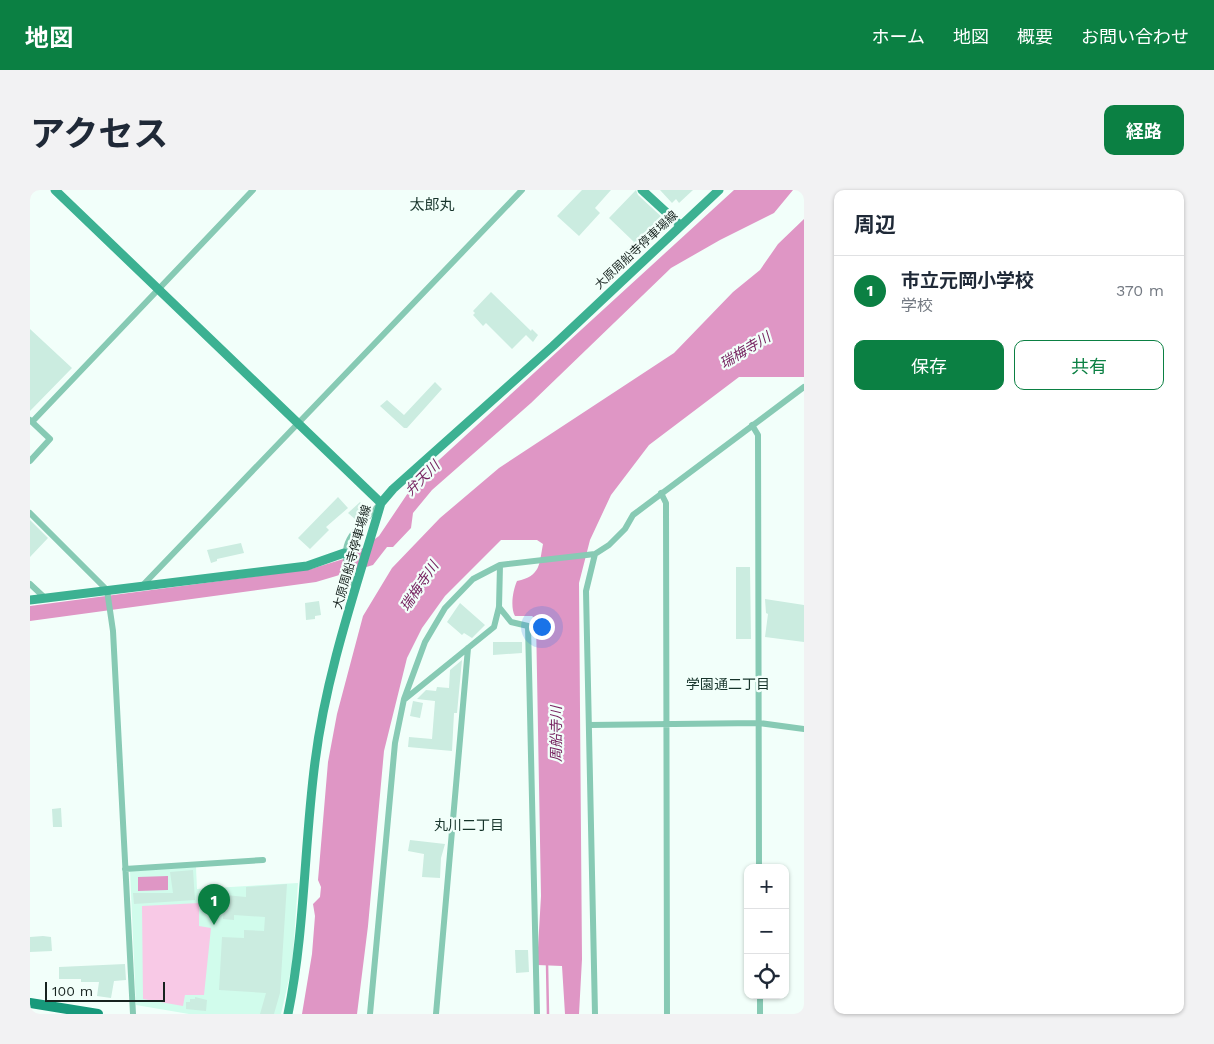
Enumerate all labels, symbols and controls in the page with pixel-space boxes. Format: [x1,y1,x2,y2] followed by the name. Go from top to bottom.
[25,24,73,52] text: 地図
[872,26,925,47] text: ホーム
[953,26,989,47] text: 地図
[1017,26,1053,47] text: 概要
[1081,26,1189,47] text: お問い合わせ
[1104,105,1184,155] button: 経路
[30,113,168,155] text: アクセス
[409,196,455,214] district label: 太郎丸
[592,208,680,292] street label: 大原周船寺停車場線
[854,212,896,237] text: 周辺
[901,269,1034,292] text: 市立元岡小学校
[867,281,873,300] text: 1
[1116,281,1164,300] text: 370 m
[901,296,933,315] text: 学校
[717,328,775,371] water label: 瑞梅寺川
[854,340,1004,390] button: 保存
[1014,340,1164,390] button: 共有
[401,456,444,499] water label: 弁天川
[330,503,374,611] street label: 大原周船寺停車場線
[397,557,442,614] water label: 瑞梅寺川
[529,614,555,640] your location
[686,676,770,692] district label: 学園通二丁目
[548,704,564,762] water label: 周船寺川
[434,817,504,833] district label: 丸川二丁目
[744,864,789,999] map controls
[744,864,789,909] button: +
[198,884,230,925] pin: 1
[744,909,789,954] button: −
[744,954,789,999] button: locate
[45,979,165,1002] scale bar
[52,983,93,999] text: 100 m

